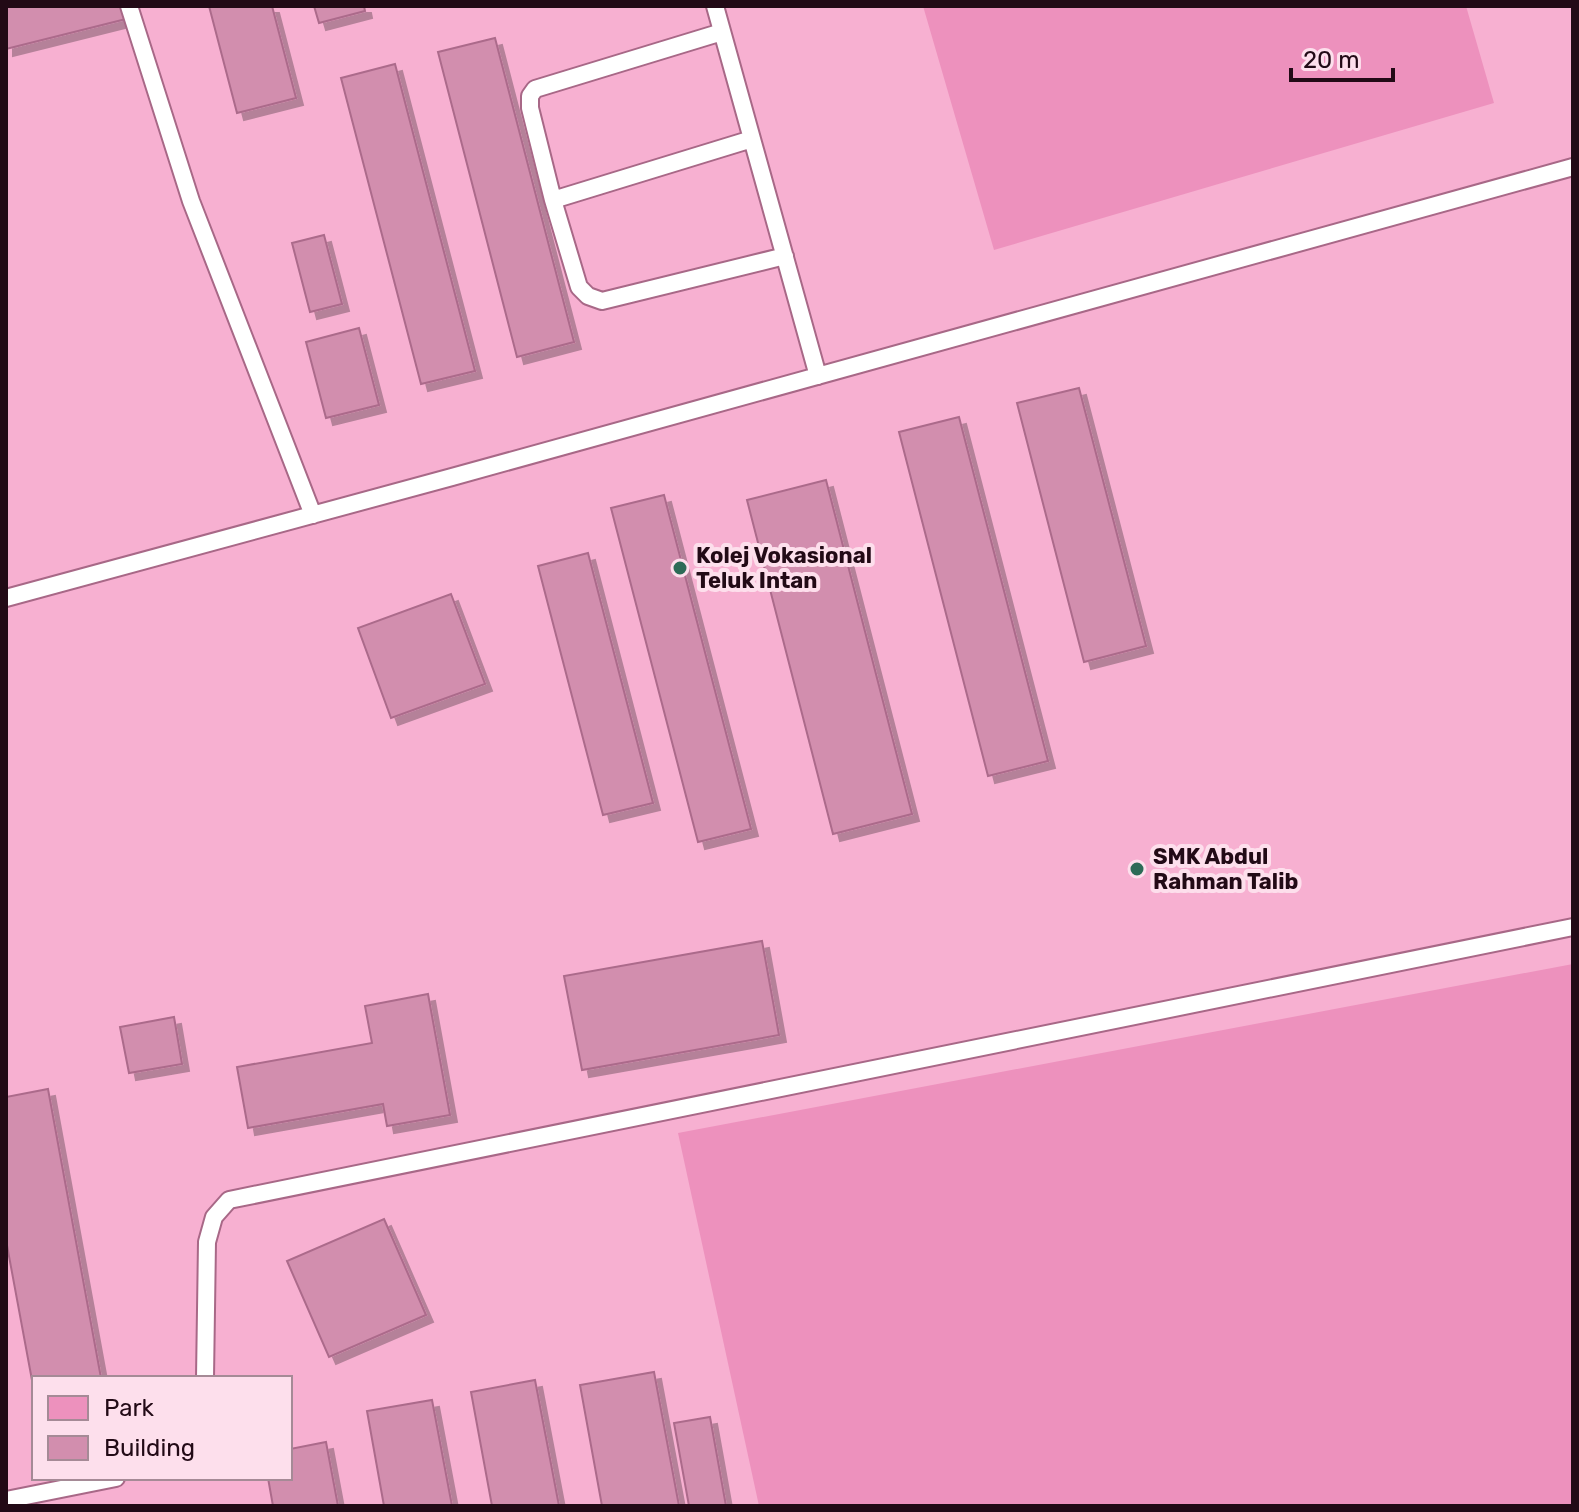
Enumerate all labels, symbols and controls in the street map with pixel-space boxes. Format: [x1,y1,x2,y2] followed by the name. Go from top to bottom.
[1291,32,1393,82] scale bar
[1303,46,1360,74] text: 20 m
[696,542,872,594] place label: Kolej Vokasional Teluk Intan
[671,559,689,577] marker: Kolej Vokasional Teluk Intan
[1153,843,1298,895] place label: SMK Abdul Rahman Talib
[1128,860,1146,878] marker: SMK Abdul Rahman Talib
[32,1376,292,1480] legend
[104,1394,155,1422] text: Park
[104,1434,195,1462] text: Building

